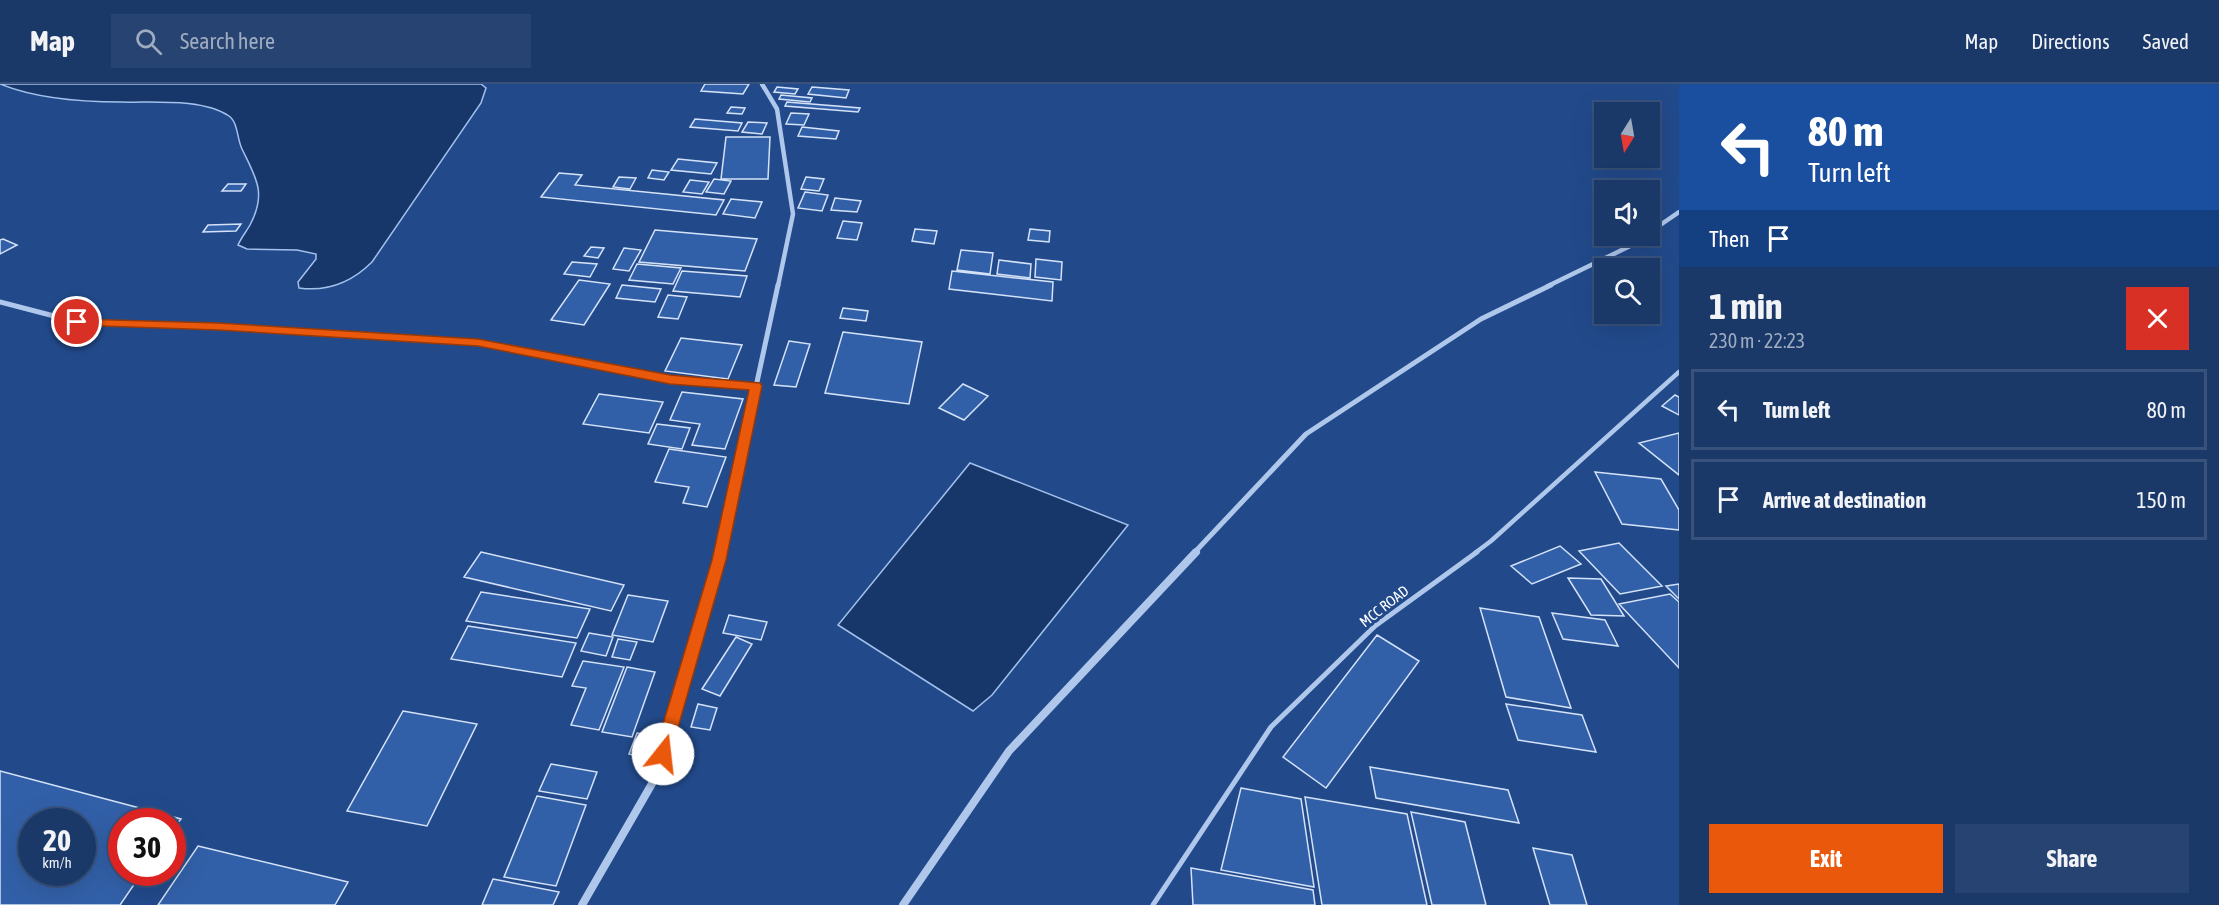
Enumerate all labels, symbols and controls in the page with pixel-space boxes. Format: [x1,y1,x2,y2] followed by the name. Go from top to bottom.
[111,14,531,68] search box
[30,25,75,57] text: Map
[132,25,165,58] icon: search
[180,28,275,54] text: Search here
[1964,29,1998,53] text: Map
[2031,29,2110,53] text: Directions
[2143,29,2189,53] text: Saved
[1594,102,1660,168] north arrow
[1594,102,1660,324] map controls
[1808,107,1883,155] text: 80 m
[1709,108,1787,186] icon: left
[1808,157,1891,188] text: Turn left
[1594,180,1660,246] button: sound
[1762,222,1795,255] icon: arrive
[1709,226,1750,252] text: Then
[1594,258,1660,324] button: search
[1709,285,1783,327] text: 1 min
[2126,287,2189,350] button: close
[51,296,102,347] pin
[60,305,93,338] icon: arrive
[1709,329,1805,352] text: 230 m · 22:23
[1712,393,1745,426] icon: left
[1763,397,1830,423] text: Turn left
[2146,397,2186,423] text: 80 m
[1712,483,1745,516] icon: arrive
[1763,487,1926,513] text: Arrive at destination
[2136,487,2186,513] text: 150 m
[1356,582,1412,630] street label: MCC ROAD
[631,722,695,786] position arrow
[108,808,186,886] speed limit sign: 30
[43,823,71,857] text: 20
[1709,824,1943,893] button: Exit
[1955,824,2189,893] button: Share
[42,854,72,871] text: km/h

